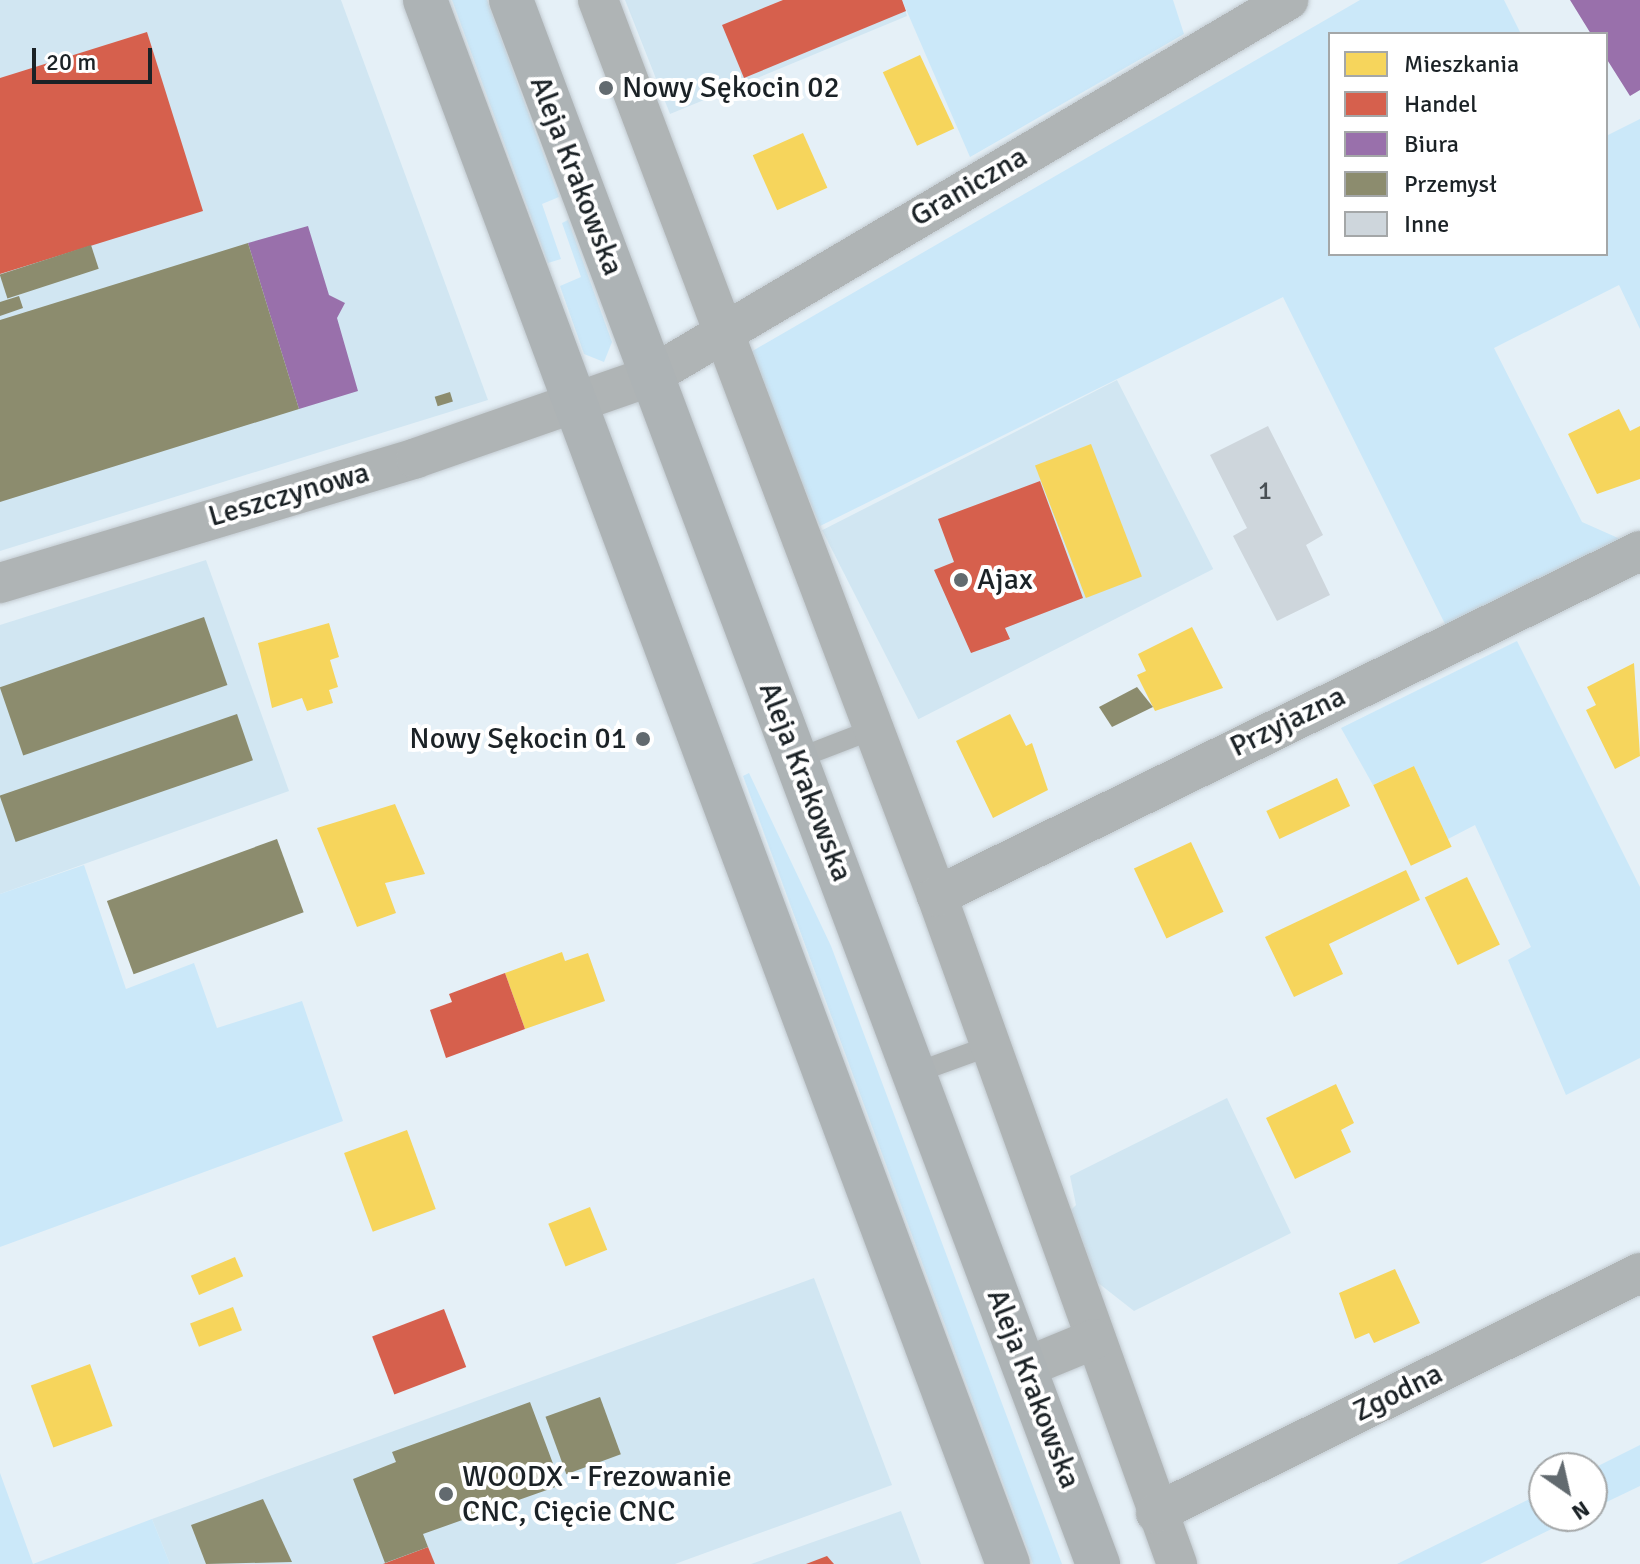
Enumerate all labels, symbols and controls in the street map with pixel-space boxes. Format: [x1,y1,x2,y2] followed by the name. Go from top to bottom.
[36,32,156,82] scale bar
[1328,32,1608,256] legend
[46,47,96,77] text: 20 m
[1404,49,1519,79] text: Mieszkania
[622,70,840,106] place label: Nowy Sękocin 02
[521,71,631,281] street label: Aleja Krakowska
[597,79,615,97] marker: Nowy Sękocin 02
[1404,89,1477,119] text: Handel
[1404,129,1459,159] text: Biura
[904,139,1034,235] street label: Graniczna
[1404,169,1497,199] text: Przemysł
[1404,209,1449,239] text: Inne
[204,455,374,535] street label: Leszczynowa
[1258,476,1272,508] house number: 1
[977,562,1033,598] place label: Ajax
[952,571,970,589] marker: Ajax
[750,677,860,887] street label: Aleja Krakowska
[1224,679,1352,765] street label: Przyjazna
[409,721,627,757] place label: Nowy Sękocin 01
[634,730,652,748] marker: Nowy Sękocin 01
[978,1284,1088,1494] street label: Aleja Krakowska
[1347,1356,1449,1430] street label: Zgodna
[1528,1452,1608,1532] north arrow
[462,1459,732,1530] place label: WOODX - Frezowanie CNC, Cięcie CNC
[437,1485,455,1503] marker: WOODX - Frezowanie CNC, Cięcie CNC
[1567,1495,1594,1526] text: N

